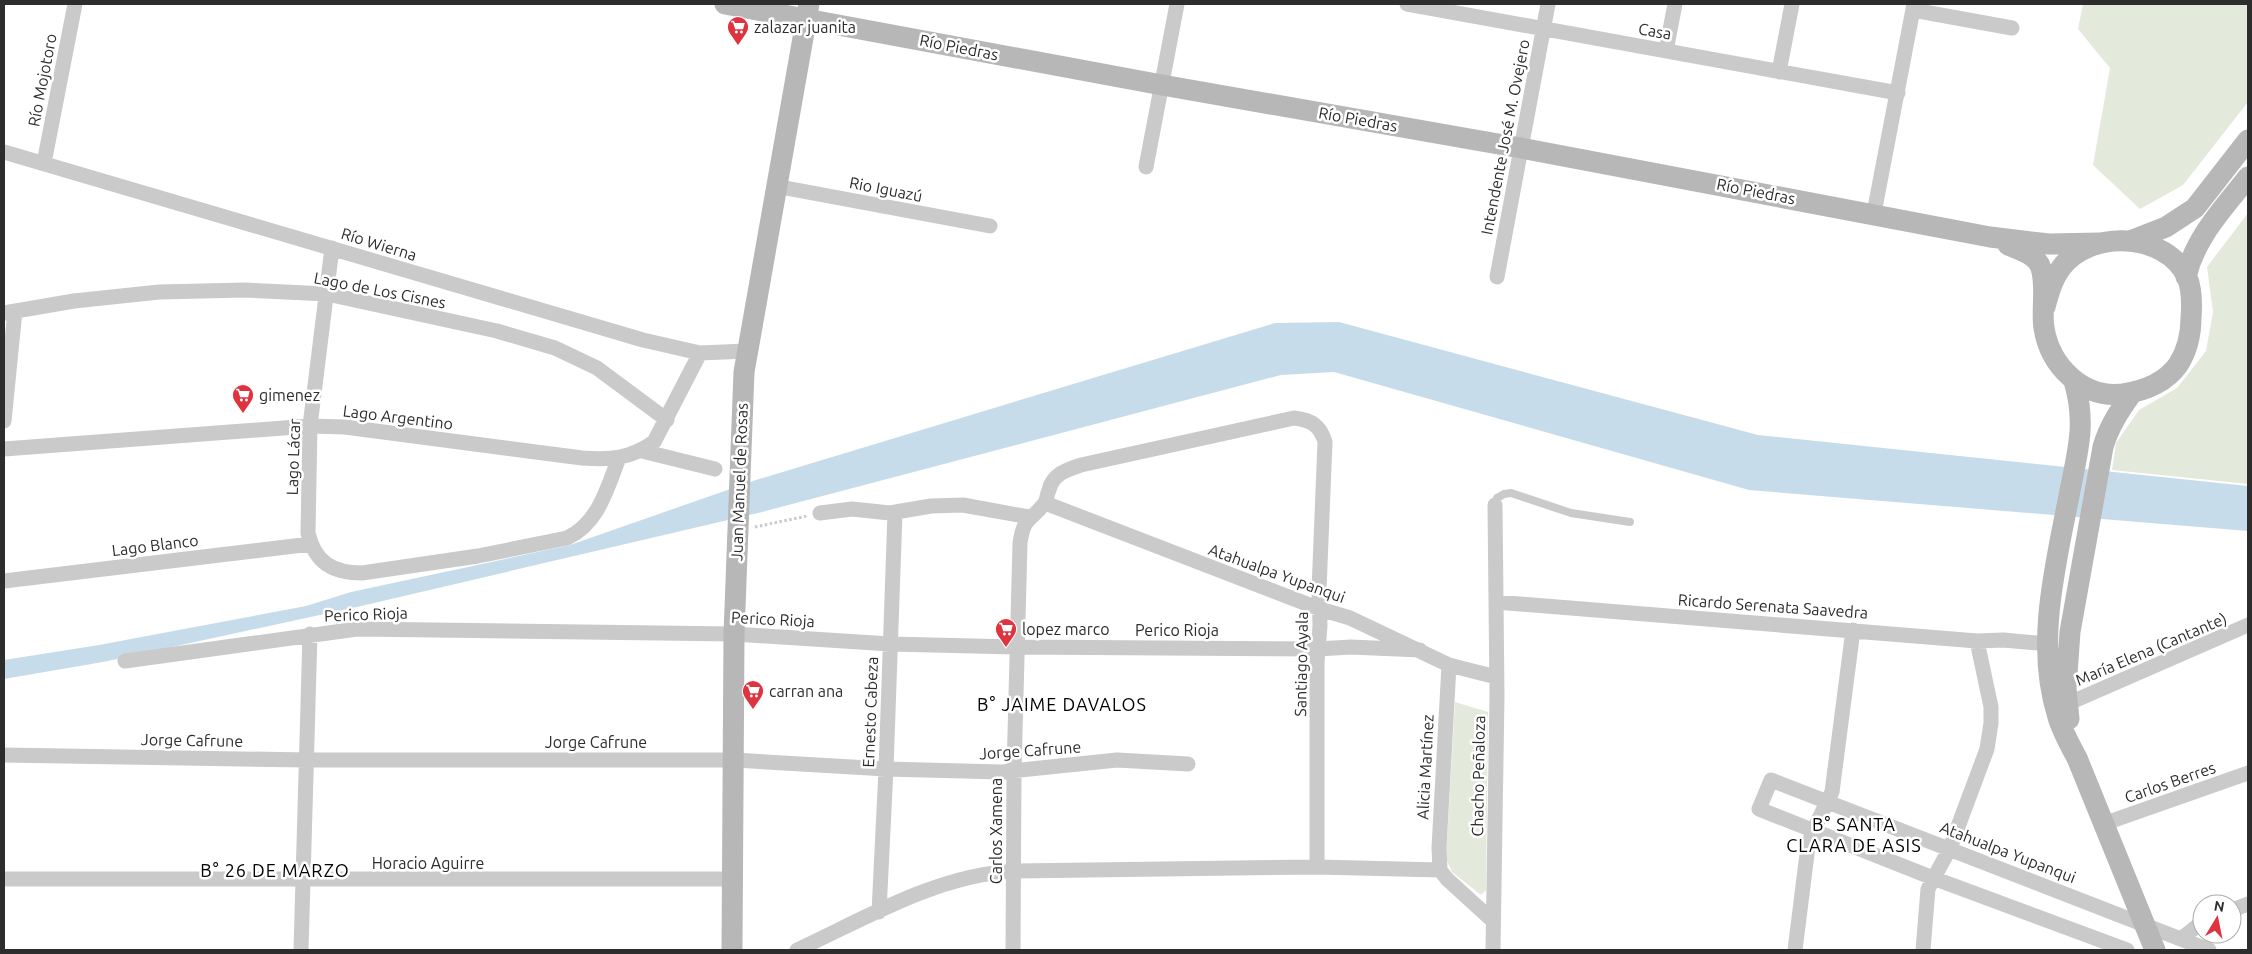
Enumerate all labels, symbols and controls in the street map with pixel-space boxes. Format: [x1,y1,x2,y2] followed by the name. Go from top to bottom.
[726,15,750,46] supermarket icon: zalazar juanita
[754,18,856,36] place label: zalazar juanita
[1637,19,1673,43] street label: Casa
[918,31,1000,63] street label: Río Piedras
[24,32,60,128] street label: Río Mojotoro
[1477,38,1533,236] street label: Intendente José M. Ovejero
[1317,103,1399,135] street label: Río Piedras
[848,173,924,205] street label: Rio Iguazú
[1715,175,1797,207] street label: Río Piedras
[339,224,419,264] street label: Río Wierna
[312,268,448,312] street label: Lago de Los Cisnes
[231,383,255,414] supermarket icon: gimenez
[259,386,320,404] place label: gimenez
[342,401,454,433] street label: Lago Argentino
[727,402,751,561] street label: Juan Manuel de Rosas
[283,418,303,496] street label: Lago Lácar
[111,531,199,559] street label: Lago Blanco
[1206,540,1348,606] street label: Atahualpa Yupanqui
[1677,590,1869,622] street label: Ricardo Serenata Saavedra
[324,604,408,624] street label: Perico Rioja
[731,608,815,630] street label: Perico Rioja
[2073,609,2230,690] street label: María Elena (Cantante)
[1291,611,1311,717] street label: Santiago Ayala
[994,617,1018,648] supermarket icon: lopez marco
[1022,620,1110,638] place label: lopez marco
[1135,621,1219,639] street label: Perico Rioja
[859,656,881,768] street label: Ernesto Cabeza
[741,679,765,710] supermarket icon: carran ana
[769,682,843,700] place label: carran ana
[977,694,1147,714] district label: B° JAIME DAVALOS
[1413,714,1437,820] street label: Alicia Martínez
[1468,715,1488,837] street label: Chacho Peñaloza
[141,730,243,750] street label: Jorge Cafrune
[545,733,647,751] street label: Jorge Cafrune
[978,737,1082,763] street label: Jorge Cafrune
[2122,758,2218,806] street label: Carlos Berres
[987,778,1005,884] street label: Carlos Xamena
[1786,814,1922,855] district label: B° SANTA CLARA DE ASIS
[1938,818,2078,886] street label: Atahualpa Yupanqui
[372,854,484,872] street label: Horacio Aguirre
[200,860,350,880] district label: B° 26 DE MARZO
[2192,894,2242,944] north arrow
[2213,897,2226,915] text: N

